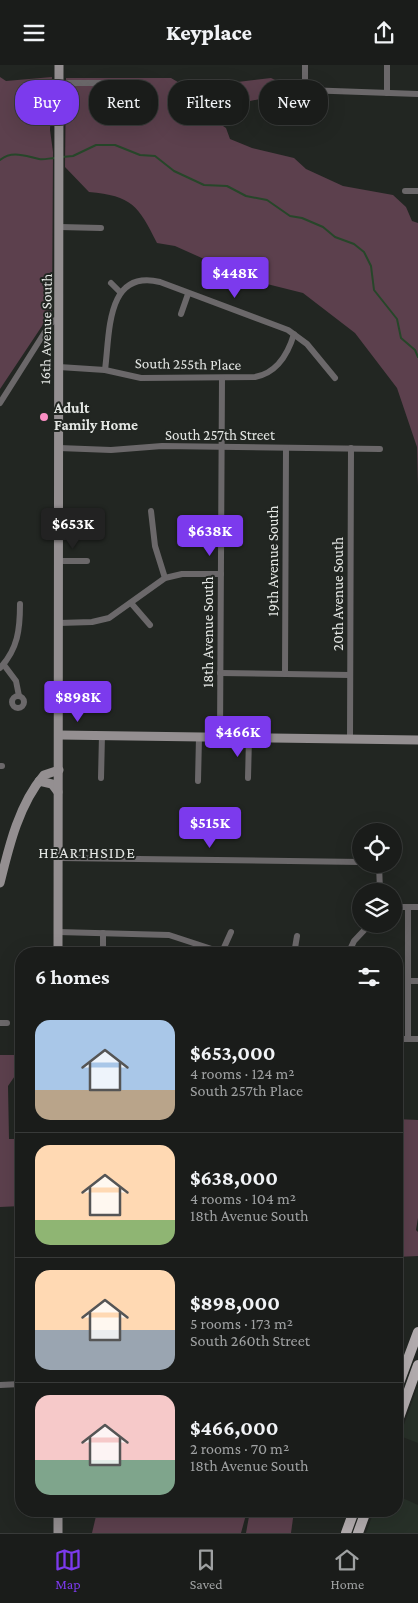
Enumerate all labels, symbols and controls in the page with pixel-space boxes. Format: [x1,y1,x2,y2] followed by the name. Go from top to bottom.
[20,19,48,47] icon: menu
[370,19,398,47] icon: share
[166,20,252,45] text: Keyplace
[15,80,79,125] chip: Buy
[89,80,158,125] chip: Rent
[168,80,249,125] chip: Filters
[259,80,328,125] chip: New
[200,257,270,299] pin: $448K
[213,264,257,281] text: $448K
[37,273,55,385] street label: 16th Avenue South
[135,355,242,373] street label: South 255th Place
[53,400,138,433] place label: Adult Family Home
[38,411,50,423] marker: Adult Family Home
[165,427,276,443] street label: South 257th Street
[265,506,281,616] street label: 19th Avenue South
[38,507,108,550] pin: $653K
[52,515,94,532] text: $653K
[175,515,245,557] pin: $638K
[188,522,232,539] text: $638K
[330,537,346,651] street label: 20th Avenue South
[200,576,216,688] street label: 18th Avenue South
[43,681,113,723] pin: $898K
[55,688,101,705] text: $898K
[203,715,273,758] pin: $466K
[216,723,260,740] text: $466K
[175,807,245,849] pin: $515K
[190,814,230,831] text: $515K
[352,823,402,933] map controls
[352,823,402,873] button: locate
[38,844,136,861] district label: HEARTHSIDE
[352,883,402,933] button: layers
[355,963,383,991] icon: filters
[35,965,110,989] text: 6 homes
[75,1040,135,1100] icon: home
[190,1041,276,1065] text: $653,000
[190,1065,295,1082] text: 4 rooms · 124 m²
[190,1082,303,1099] text: South 257th Place
[75,1165,135,1225] icon: home
[190,1166,278,1190] text: $638,000
[190,1190,296,1207] text: 4 rooms · 104 m²
[190,1207,309,1224] text: 18th Avenue South
[75,1290,135,1350] icon: home
[190,1291,280,1315] text: $898,000
[190,1315,293,1332] text: 5 rooms · 173 m²
[190,1332,310,1349] text: South 260th Street
[75,1415,135,1475] icon: home
[190,1416,279,1440] text: $466,000
[190,1440,289,1457] text: 2 rooms · 70 m²
[190,1457,309,1474] text: 18th Avenue South
[54,1546,82,1592] tab: Map
[190,1546,223,1592] tab: Saved
[331,1546,364,1592] tab: Home

